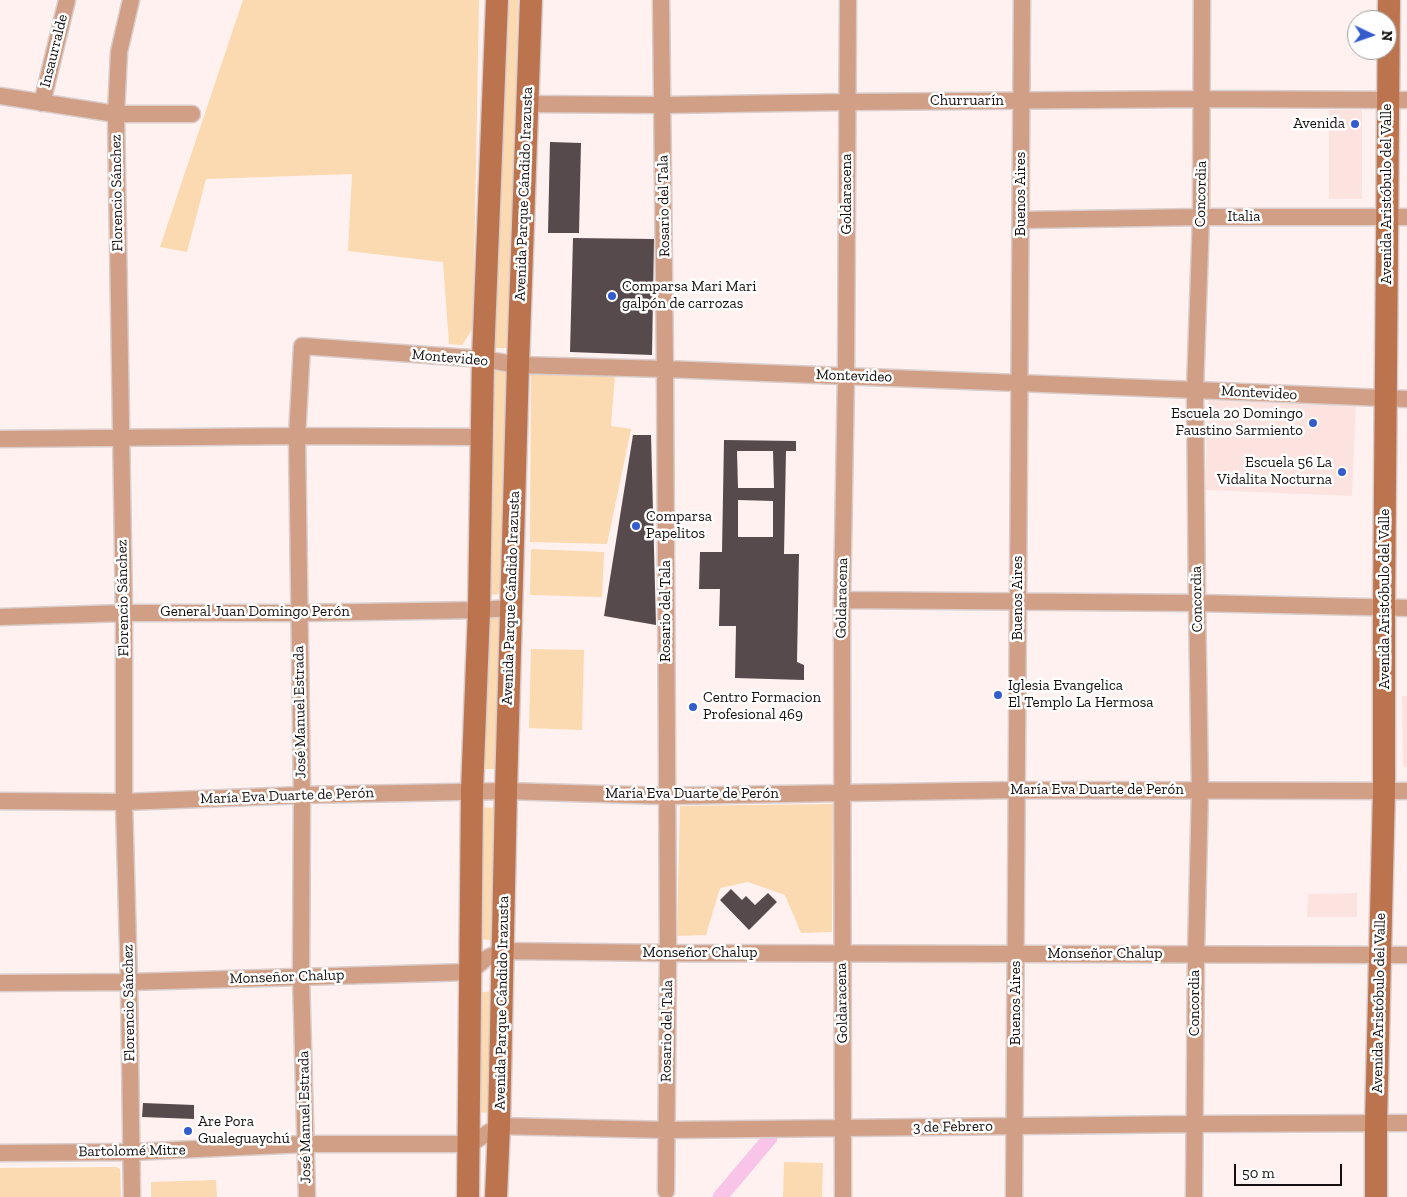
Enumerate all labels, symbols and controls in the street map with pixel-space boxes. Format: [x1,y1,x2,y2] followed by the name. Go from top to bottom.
[1347,10,1397,60] north arrow
[36,13,72,89] street label: Insaurralde
[1378,30,1395,42] text: N
[511,86,537,302] street label: Avenida Parque Cándido Irazusta
[930,92,1004,110] street label: Churruarín
[1378,104,1396,284] street label: Avenida Aristóbulo del Valle
[1293,115,1345,133] place label: Avenida
[1349,118,1361,130] marker: Avenida
[107,134,127,252] street label: Florencio Sánchez
[1012,152,1030,236] street label: Buenos Aires
[838,154,856,234] street label: Goldaracena
[654,155,674,257] street label: Rosario del Tala
[1191,161,1211,227] street label: Concordia
[1228,208,1260,226] street label: Italia
[622,278,756,313] place label: Comparsa Mari Mari galpón de carrozas
[606,290,618,302] marker: Comparsa Mari Mari galpón de carrozas
[411,346,489,370] street label: Montevideo
[816,366,892,386] street label: Montevideo
[1220,382,1298,404] street label: Montevideo
[1171,405,1303,440] place label: Escuela 20 Domingo Faustino Sarmiento
[1307,417,1319,429] marker: Escuela 20 Domingo Faustino Sarmiento
[1217,454,1332,489] place label: Escuela 56 La Vidalita Nocturna
[1336,466,1348,478] marker: Escuela 56 La Vidalita Nocturna
[498,490,524,706] street label: Avenida Parque Cándido Irazusta
[646,508,712,543] place label: Comparsa Papelitos
[1376,509,1394,689] street label: Avenida Aristóbulo del Valle
[630,520,642,532] marker: Comparsa Papelitos
[113,539,133,657] street label: Florencio Sánchez
[1009,556,1027,640] street label: Buenos Aires
[832,557,852,639] street label: Goldaracena
[657,560,675,662] street label: Rosario del Tala
[1187,566,1207,632] street label: Concordia
[160,603,350,621] street label: General Juan Domingo Perón
[290,645,310,779] street label: José Manuel Estrada
[1008,677,1153,712] place label: Iglesia Evangelica El Templo La Hermosa
[703,689,821,724] place label: Centro Formacion Profesional 469
[992,689,1004,701] marker: Iglesia Evangelica El Templo La Hermosa
[687,701,699,713] marker: Centro Formacion Profesional 469
[1010,781,1184,799] street label: María Eva Duarte de Perón
[200,784,374,808] street label: María Eva Duarte de Perón
[605,785,779,803] street label: María Eva Duarte de Perón
[491,896,513,1110] street label: Avenida Parque Cándido Irazusta
[1368,913,1390,1093] street label: Avenida Aristóbulo del Valle
[119,944,139,1062] street label: Florencio Sánchez
[643,944,757,962] street label: Monseñor Chalup
[1048,945,1162,963] street label: Monseñor Chalup
[1007,961,1025,1045] street label: Buenos Aires
[832,962,852,1044] street label: Goldaracena
[229,966,345,988] street label: Monseñor Chalup
[1186,970,1204,1036] street label: Concordia
[657,980,677,1082] street label: Rosario del Tala
[295,1050,315,1184] street label: José Manuel Estrada
[198,1113,290,1148] place label: Are Pora Gualeguaychú
[913,1117,993,1137] street label: 3 de Febrero
[182,1125,194,1137] marker: Are Pora Gualeguaychú
[78,1141,186,1161] street label: Bartolomé Mitre
[1237,1154,1344,1186] scale bar
[1242,1164,1275,1182] text: 50 m

